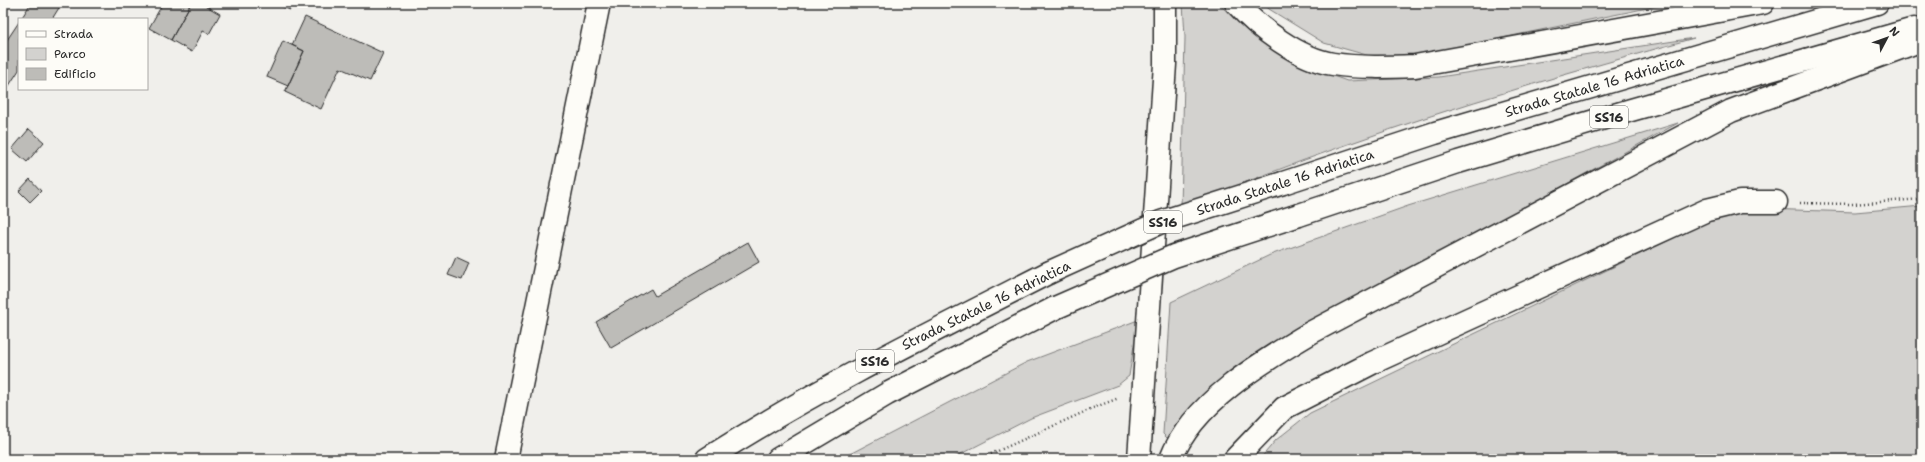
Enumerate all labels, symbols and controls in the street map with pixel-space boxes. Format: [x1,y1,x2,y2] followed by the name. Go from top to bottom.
[18,18,148,90] legend
[1867,18,1907,58] north arrow
[1886,24,1903,40] text: N
[54,26,94,42] text: Strada
[54,46,86,62] text: Parco
[1502,51,1686,121] street label: Strada Statale 16 Adriatica
[54,66,96,82] text: Edificio
[1590,106,1628,128] road number: SS16
[1194,145,1376,219] street label: Strada Statale 16 Adriatica
[1144,211,1182,233] road number: SS16
[899,256,1074,354] street label: Strada Statale 16 Adriatica
[856,350,894,372] road number: SS16

